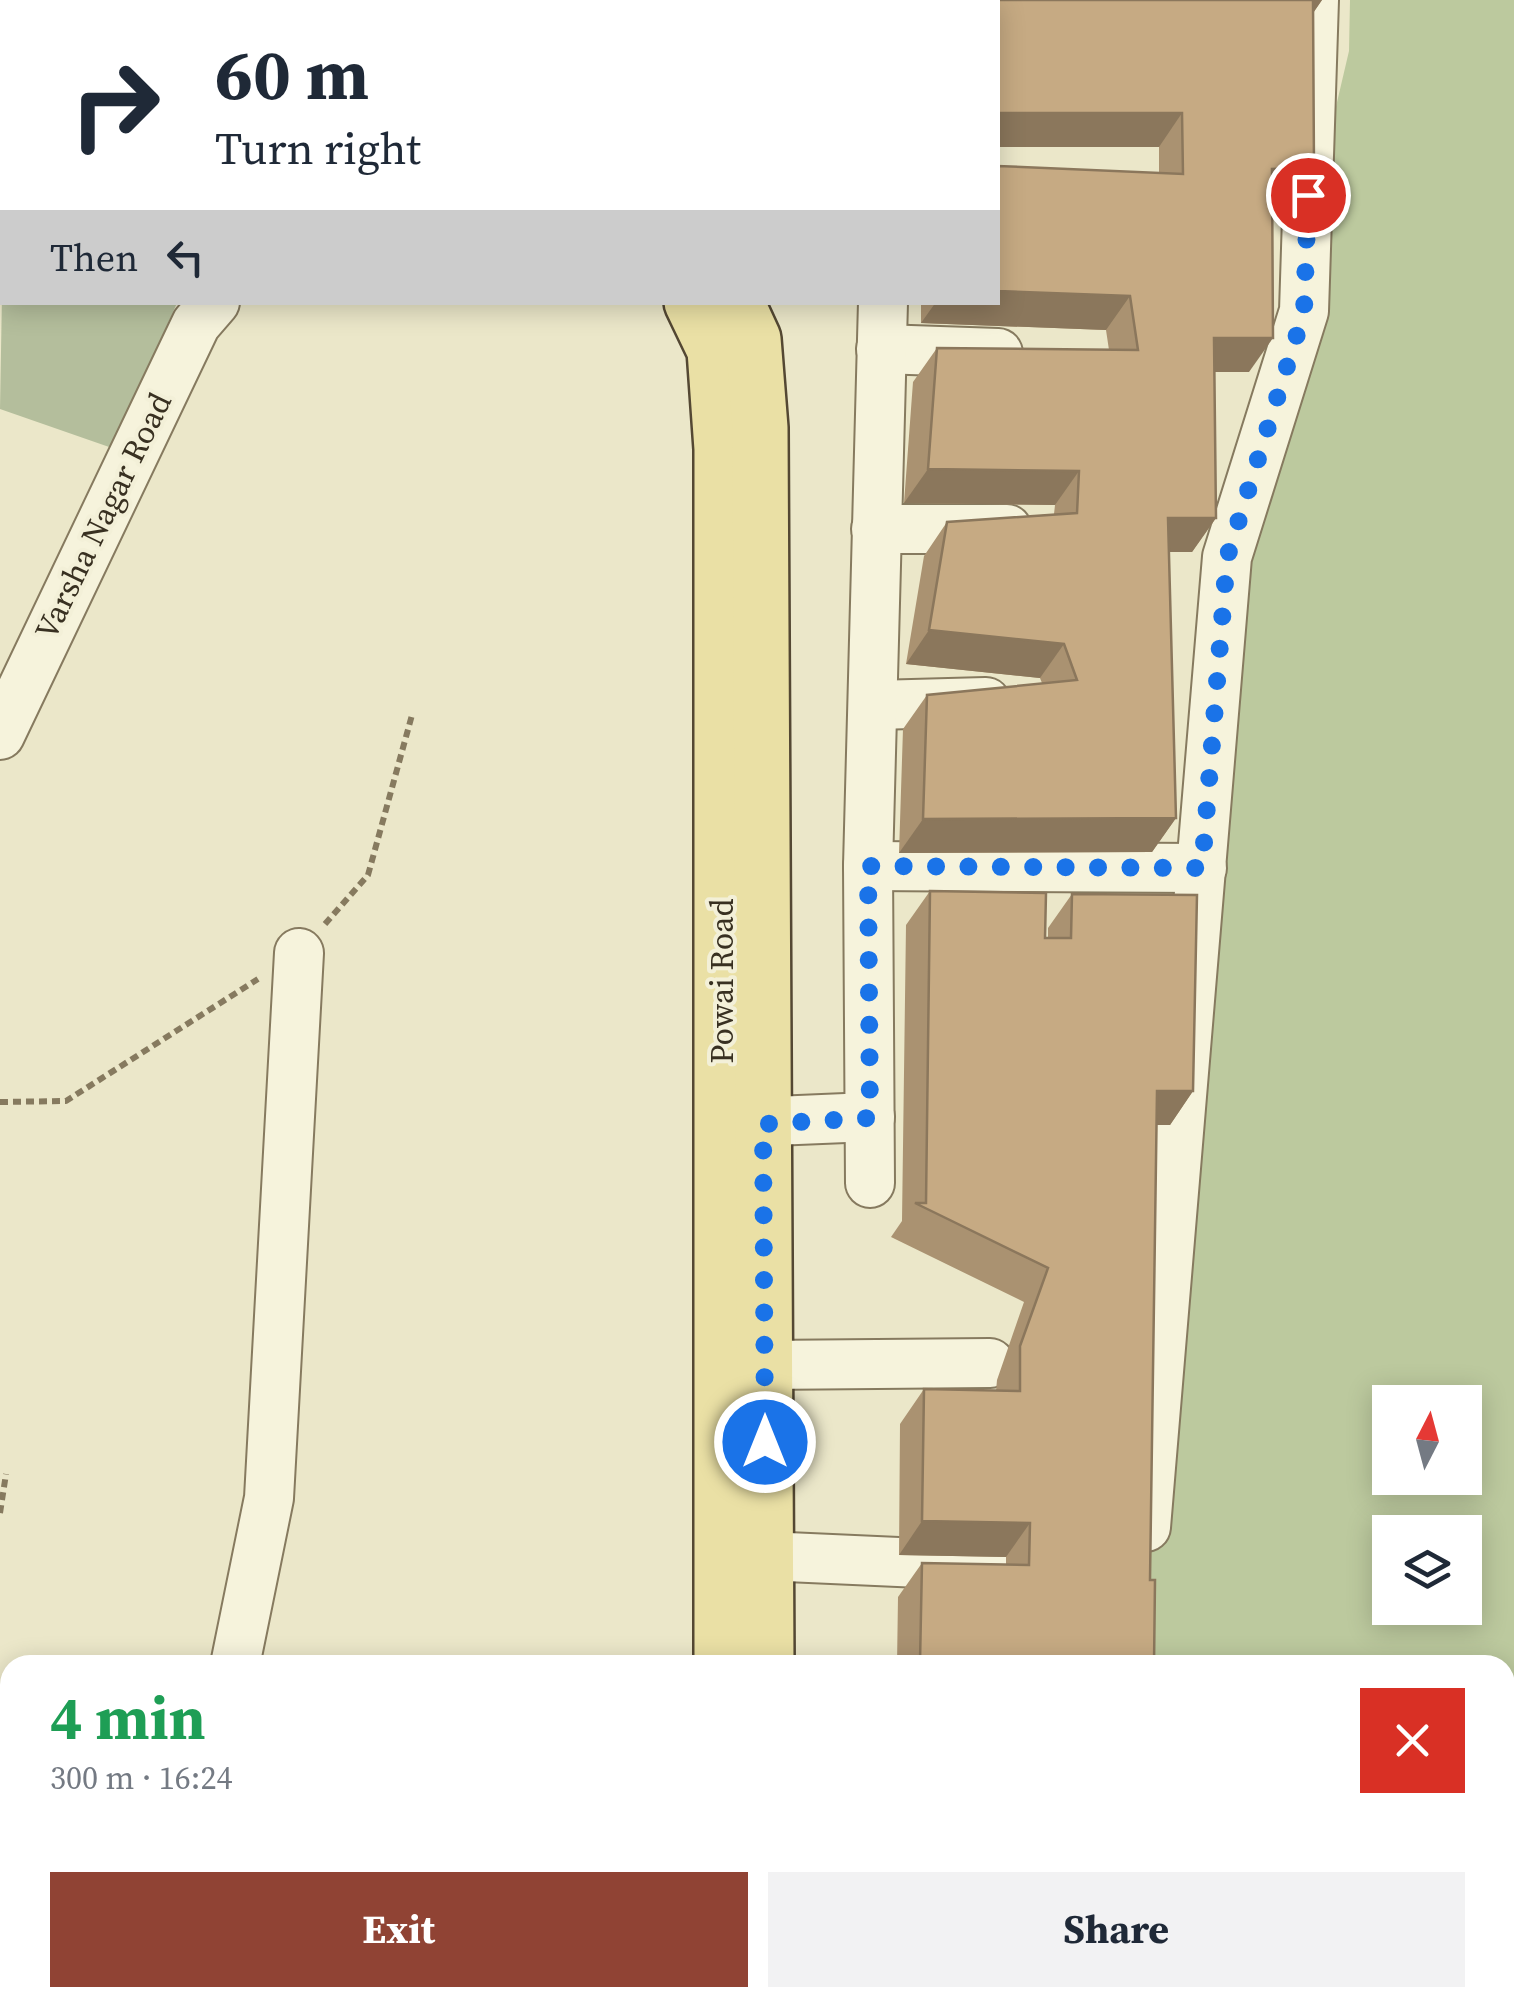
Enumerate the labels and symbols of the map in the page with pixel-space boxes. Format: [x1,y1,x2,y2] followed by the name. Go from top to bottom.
[1266,153,1351,238] pin
[24,385,182,647] street label: Varsha Nagar Road
[700,898,744,1064] street label: Powai Road
[1372,1385,1482,1495] north arrow
[713,1390,817,1494] position arrow

